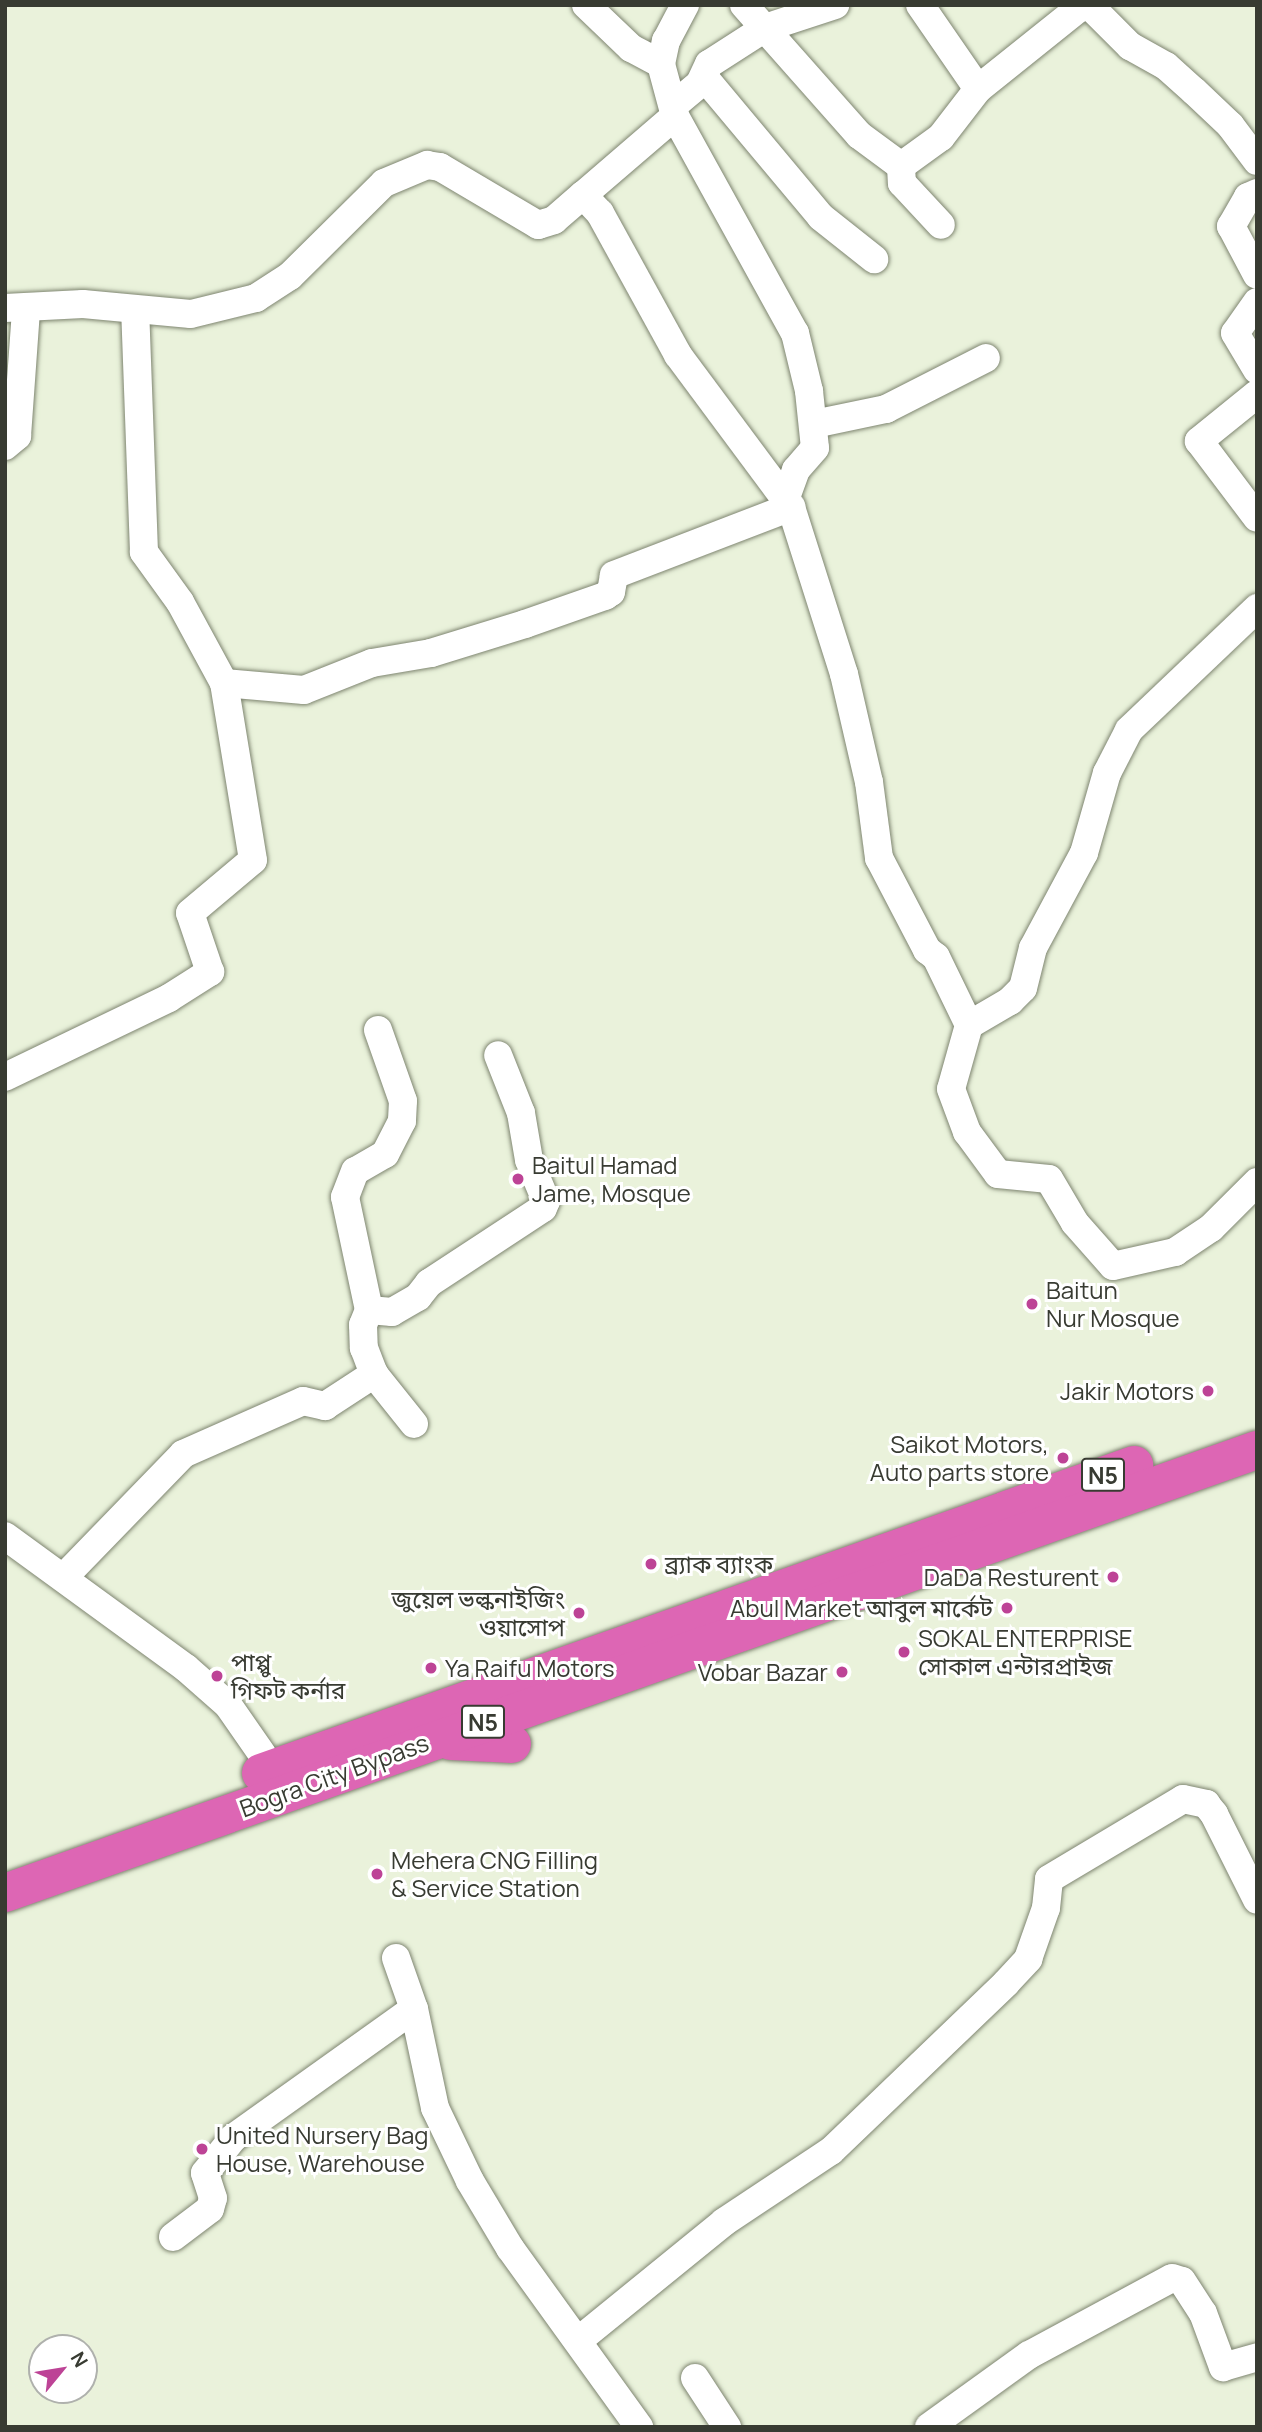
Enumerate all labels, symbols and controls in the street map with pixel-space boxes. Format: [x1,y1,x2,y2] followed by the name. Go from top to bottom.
[532,1151,691,1207] place label: Baitul Hamad Jame, Mosque
[510,1171,526,1187] marker: Baitul Hamad Jame, Mosque
[1046,1276,1179,1332] place label: Baitun Nur Mosque
[1024,1296,1040,1312] marker: Baitun Nur Mosque
[1060,1377,1194,1405] place label: Jakir Motors
[1200,1383,1216,1399] marker: Jakir Motors
[870,1430,1049,1486] place label: Saikot Motors, Auto parts store
[1055,1450,1071,1466] marker: Saikot Motors, Auto parts store
[1080,1456,1126,1494] road number: N5
[665,1550,773,1578] place label: ব্র্যাক ব্যাংক
[643,1556,659,1572] marker: ব্র্যাক ব্যাংক
[924,1563,1099,1591] place label: DaDa Resturent
[1105,1569,1121,1585] marker: DaDa Resturent
[391,1585,565,1641] place label: জুয়েল ভল্কনাইজিং ওয়াসোপ
[730,1594,993,1622] place label: Abul Market আবুল মার্কেট
[999,1600,1015,1616] marker: Abul Market আবুল মার্কেট
[571,1605,587,1621] marker: জুয়েল ভল্কনাইজিং ওয়াসোপ
[918,1624,1134,1680] place label: SOKAL ENTERPRISE সোকাল এন্টারপ্রাইজ
[896,1644,912,1660] marker: SOKAL ENTERPRISE সোকাল এন্টারপ্রাইজ
[231,1648,345,1704] place label: পাপ্পু গিফট কর্নার
[445,1654,615,1682] place label: Ya Raifu Motors
[698,1658,828,1686] place label: Vobar Bazar
[423,1660,439,1676] marker: Ya Raifu Motors
[834,1664,850,1680] marker: Vobar Bazar
[209,1668,225,1684] marker: পাপ্পু গিফট কর্নার
[460,1702,506,1742] road number: N5
[236,1727,432,1823] street label: Bogra City Bypass
[391,1846,598,1902] place label: Mehera CNG Filling & Service Station
[369,1866,385,1882] marker: Mehera CNG Filling & Service Station
[216,2121,429,2177] place label: United Nursery Bag House, Warehouse
[194,2141,210,2157] marker: United Nursery Bag House, Warehouse
[28,2334,98,2404] north arrow
[65,2347,94,2372] text: N

